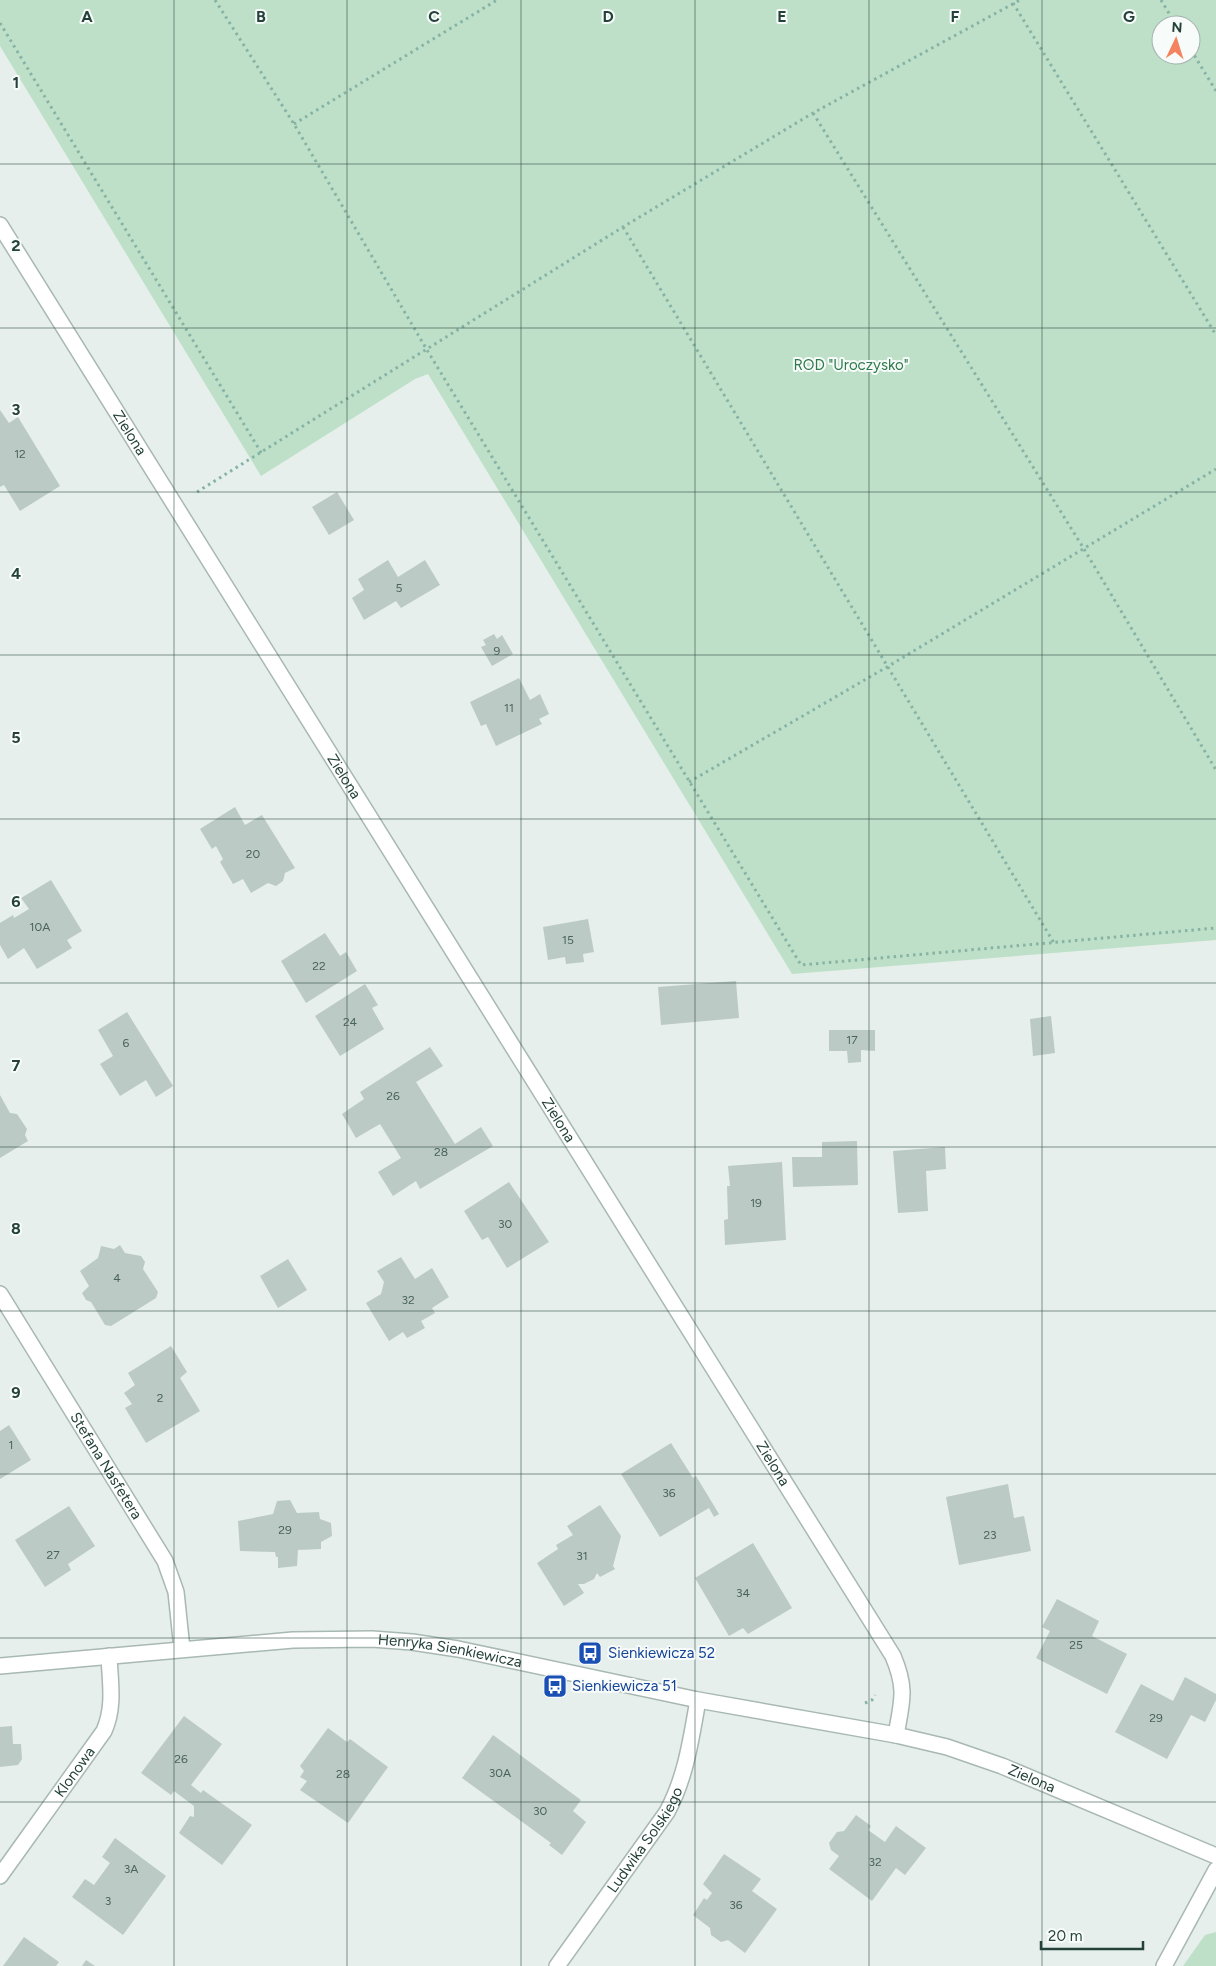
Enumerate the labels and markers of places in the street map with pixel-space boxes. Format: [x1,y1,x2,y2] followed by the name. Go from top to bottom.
[577,1640,603,1666] bus stop icon: Sienkiewicza 52
[608,1644,715,1662] place label: Sienkiewicza 52
[542,1673,568,1699] bus stop icon: Sienkiewicza 51
[572,1677,677,1695] place label: Sienkiewicza 51

